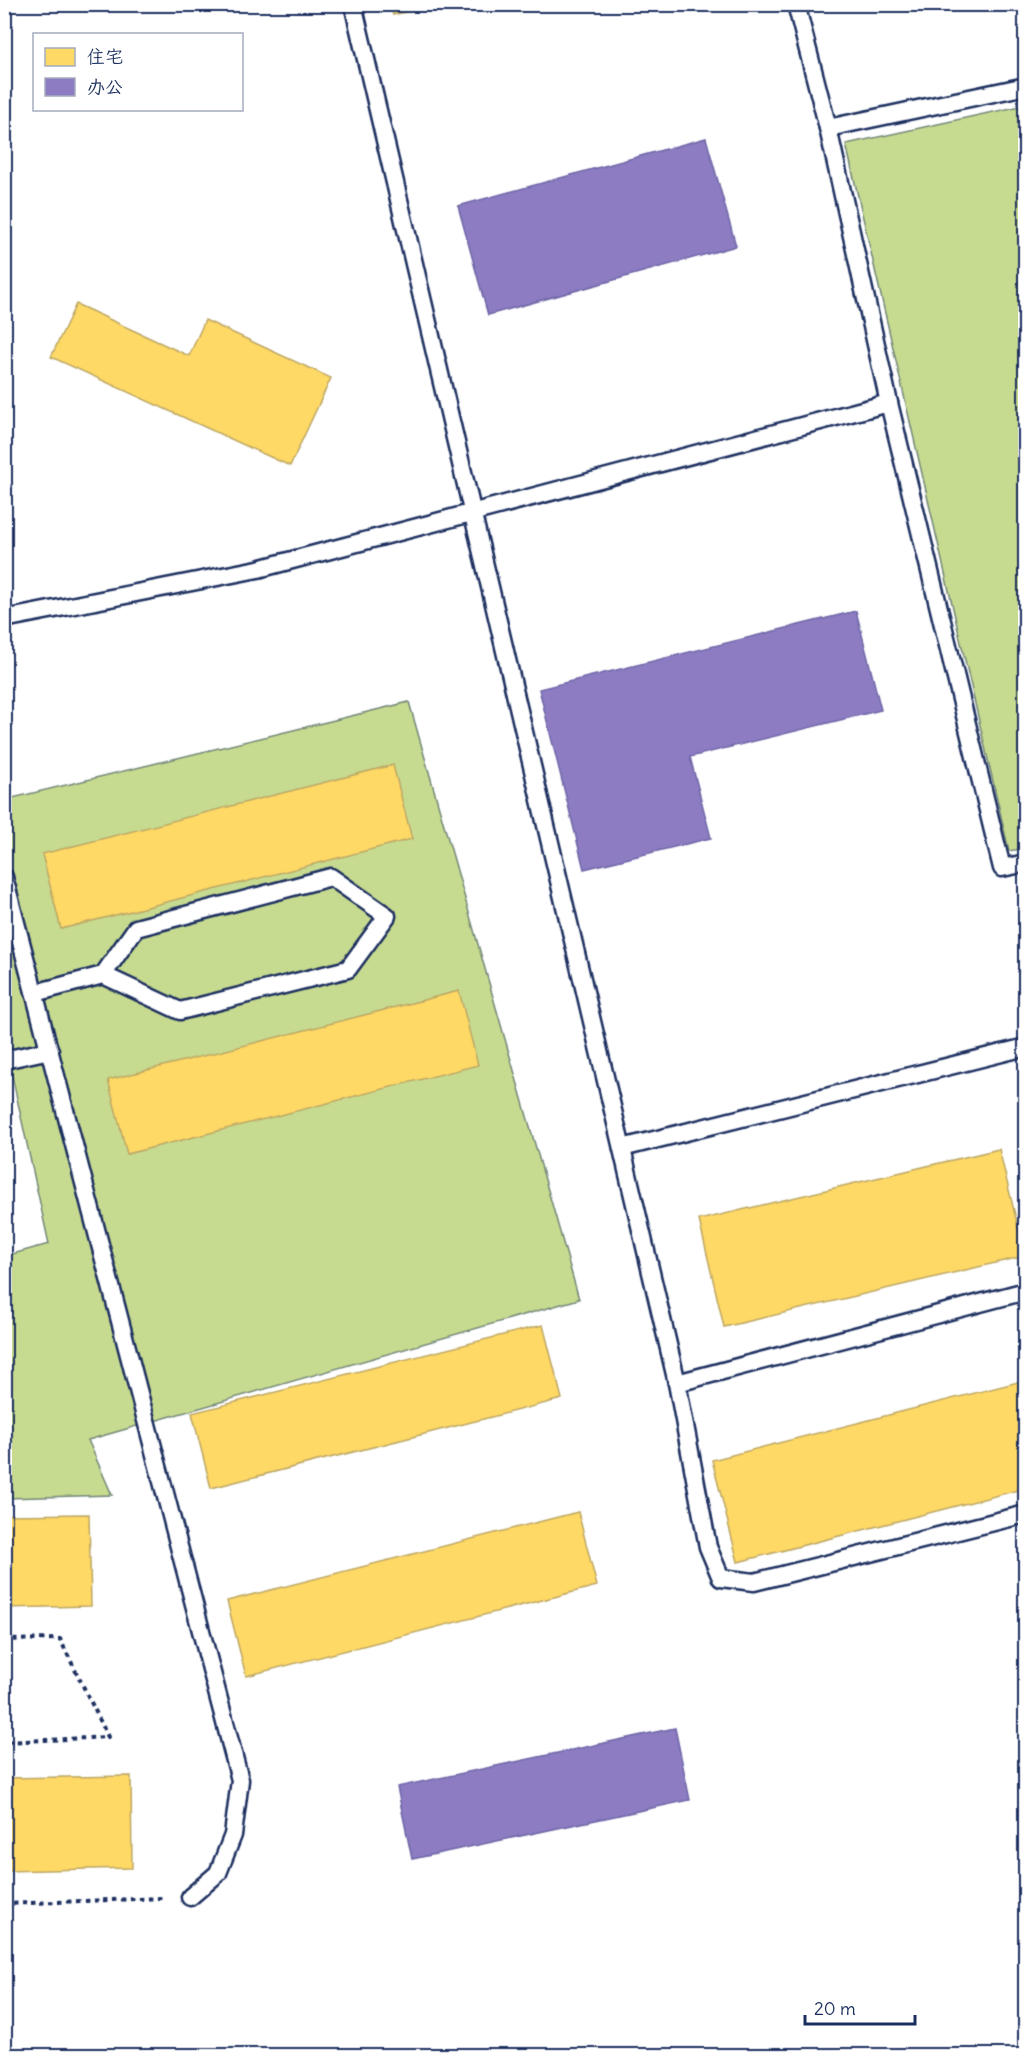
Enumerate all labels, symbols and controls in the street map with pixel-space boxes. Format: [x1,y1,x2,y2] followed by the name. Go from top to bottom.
[33,33,243,111] legend
[87,45,123,68] text: 住宅
[87,75,123,98] text: 办公
[805,1988,914,2026] scale bar
[814,1997,856,2020] text: 20 m

